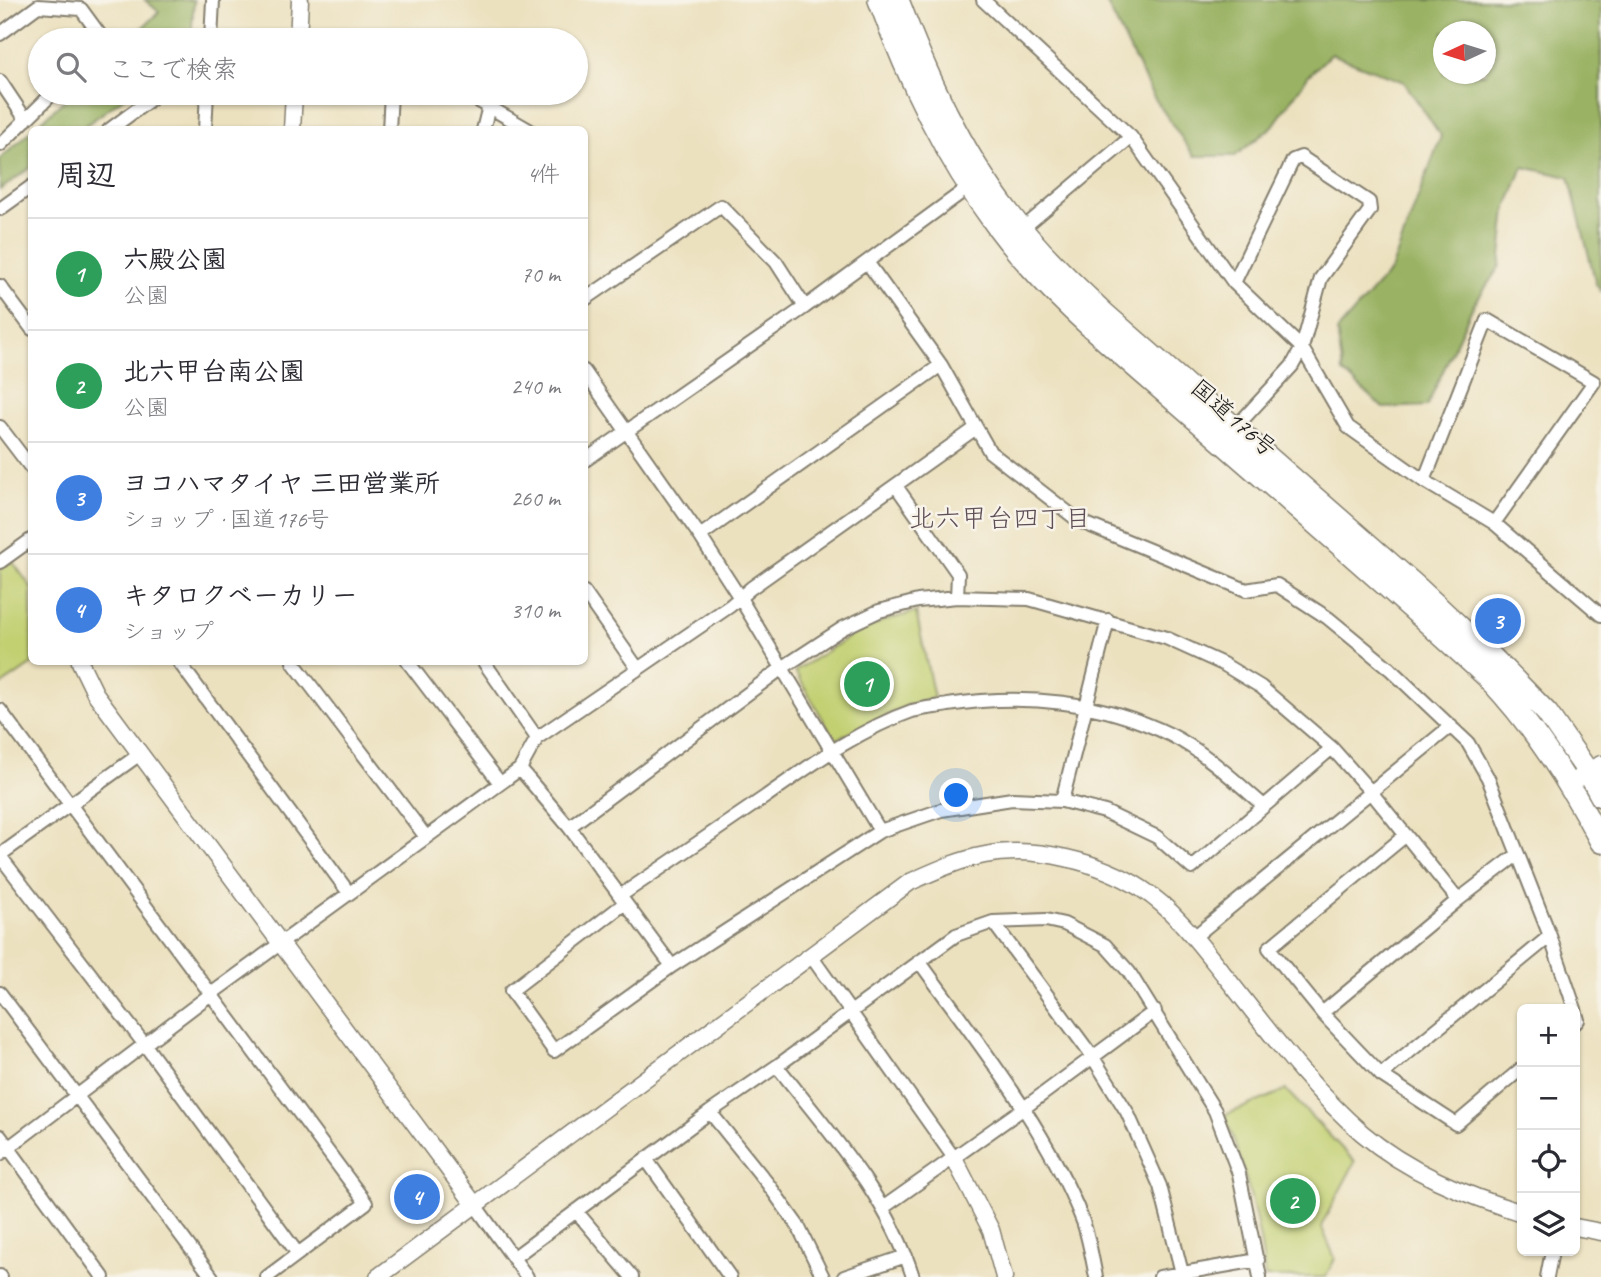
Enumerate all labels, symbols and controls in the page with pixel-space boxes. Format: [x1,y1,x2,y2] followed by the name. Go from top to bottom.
[1433,21,1496,84] north arrow
[28,28,588,105] search box
[52,48,90,86] icon: search
[108,53,238,86] text: ここで検索
[56,156,116,194] text: 周辺
[527,160,560,189] text: 4件
[123,243,227,276] text: 六殿公園
[74,260,84,289] text: 1
[521,260,560,289] text: 70 m
[123,281,169,310] text: 公園
[123,355,305,388] text: 北六甲台南公園
[74,372,84,401] text: 2
[511,372,560,401] text: 240 m
[1185,372,1283,464] street label: 国道176号
[123,393,169,422] text: 公園
[123,467,440,500] text: ヨコハマタイヤ 三田営業所
[74,484,84,513] text: 3
[511,484,560,513] text: 260 m
[909,502,1091,535] district label: 北六甲台四丁目
[123,505,330,534] text: ショップ · 国道176号
[123,579,358,612] text: キタロクベーカリー
[1475,595,1521,647] pin: 3
[74,596,84,625] text: 4
[511,596,560,625] text: 310 m
[123,617,214,646] text: ショップ
[844,658,890,710] pin: 1
[939,778,973,812] your location
[1517,1004,1580,1256] map controls
[1517,1004,1580,1067] button: +
[1517,1067,1580,1130] button: −
[1517,1130,1580,1193] button: locate
[394,1171,440,1223] pin: 4
[1270,1175,1316,1227] pin: 2
[1517,1193,1580,1256] button: layers

